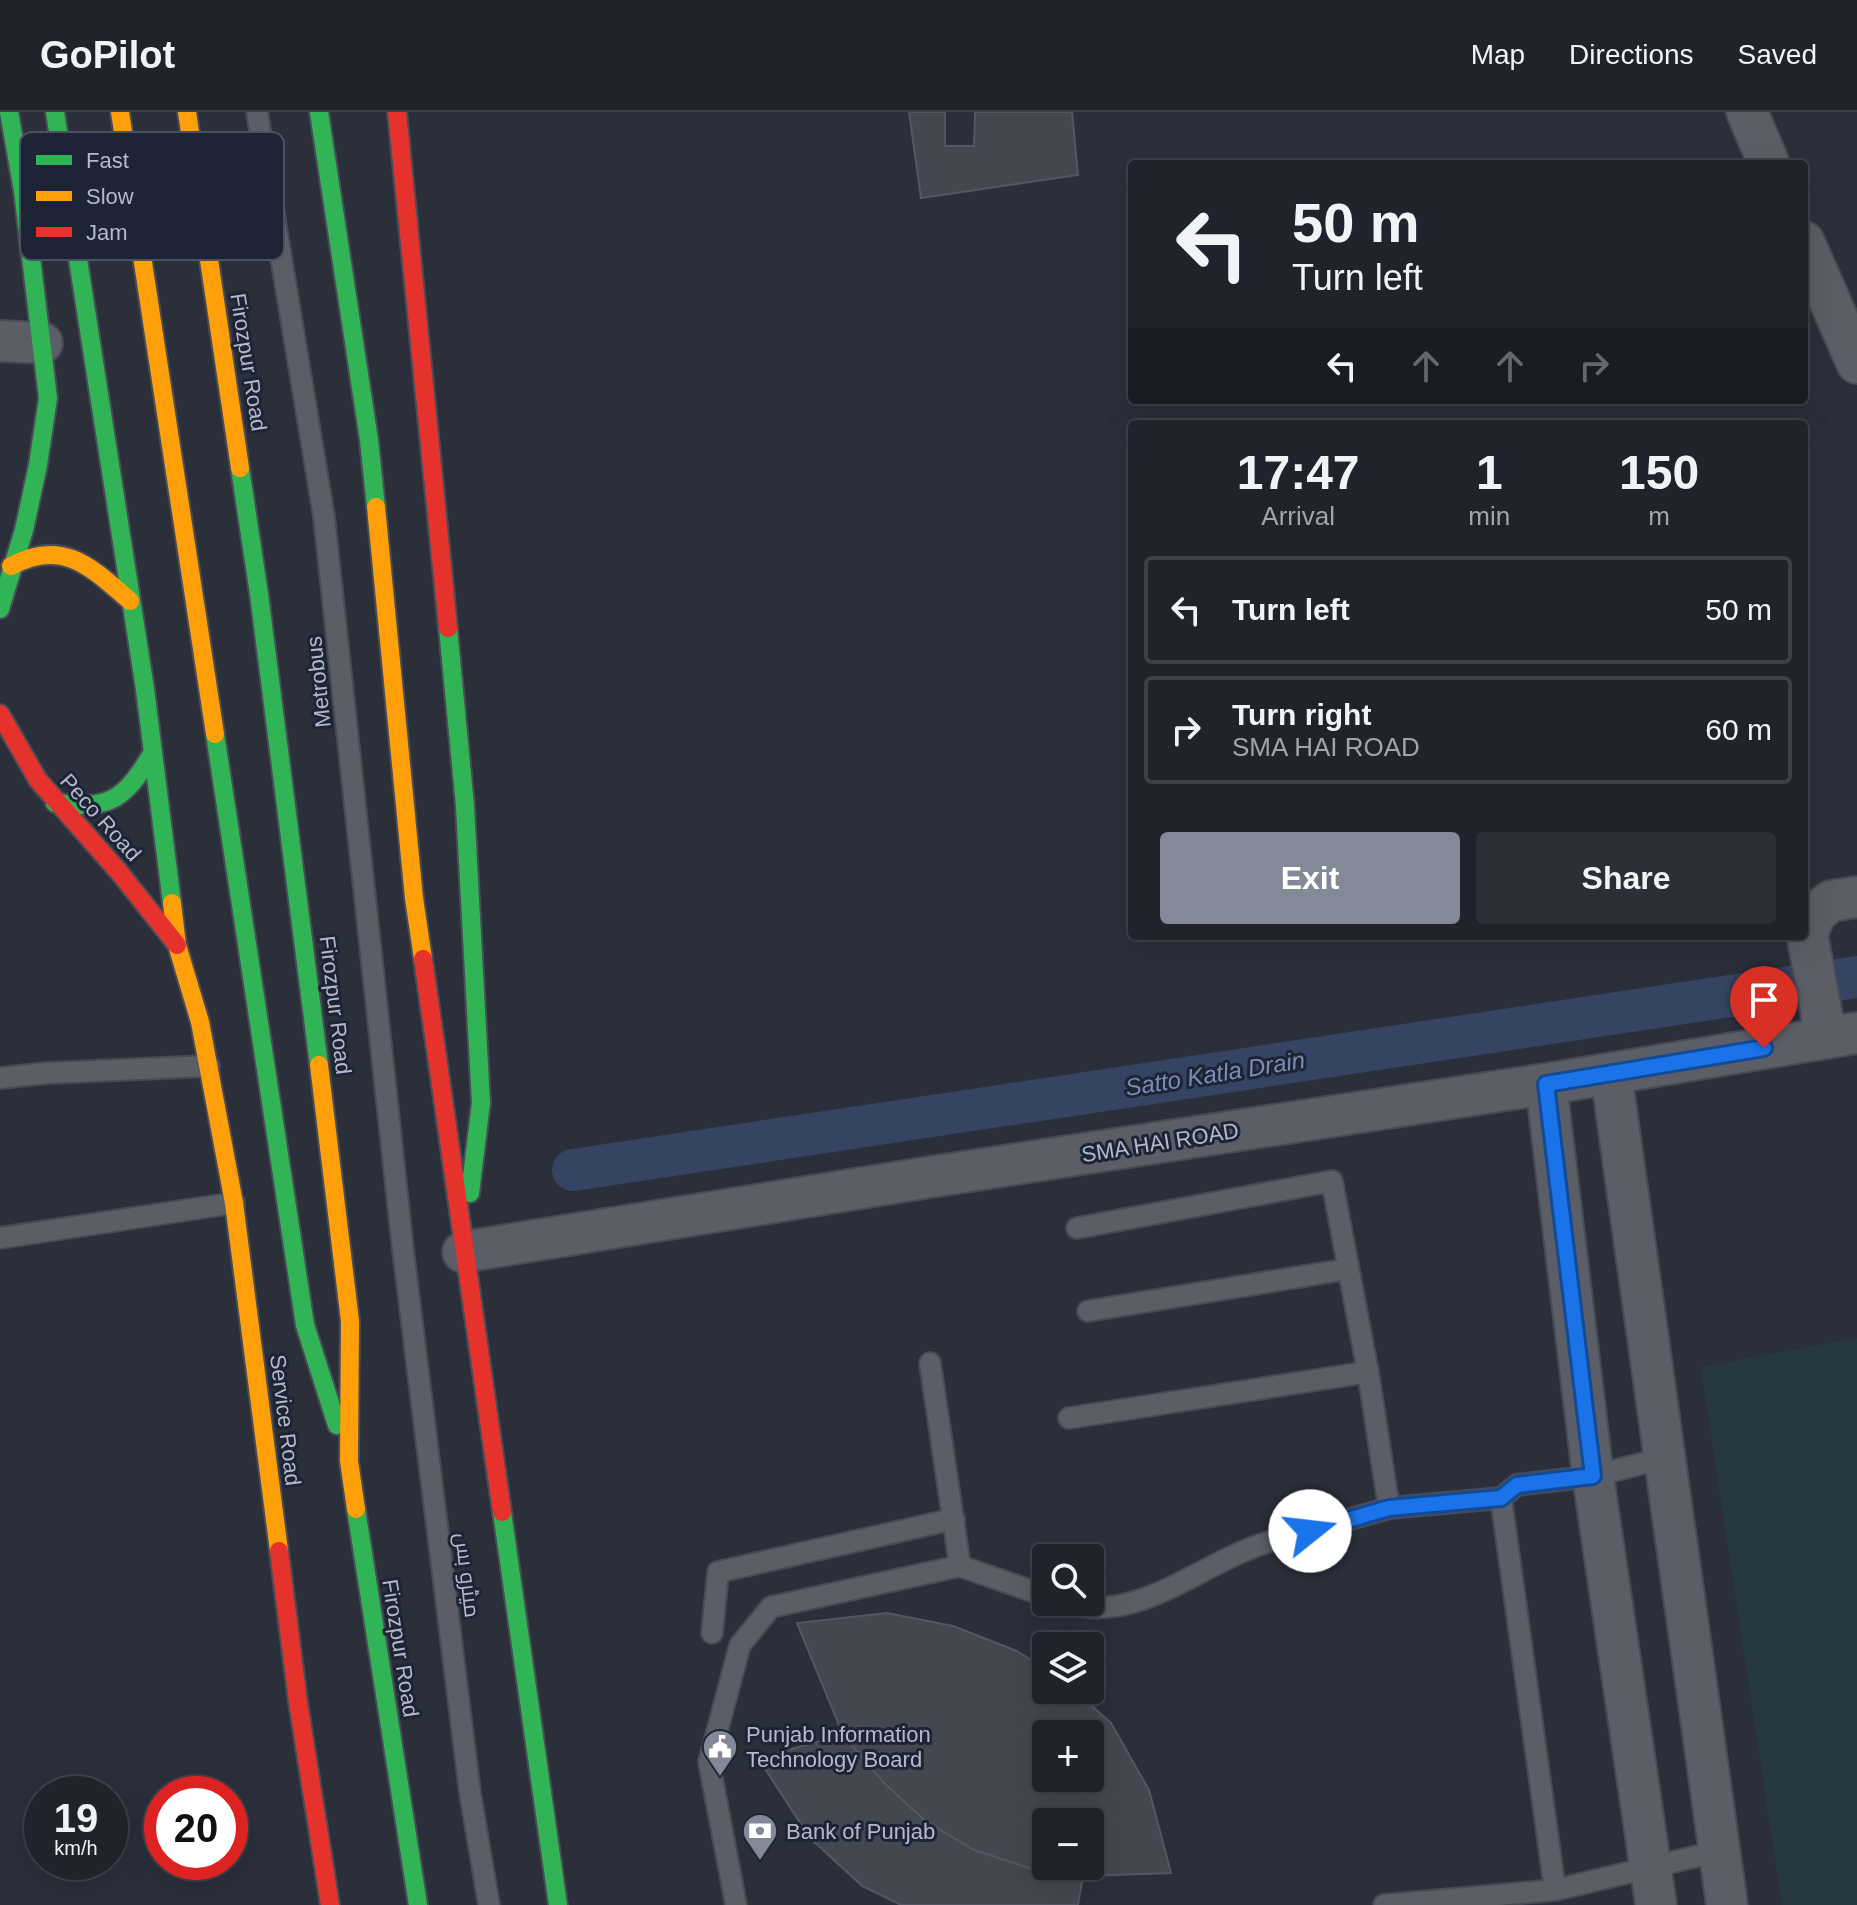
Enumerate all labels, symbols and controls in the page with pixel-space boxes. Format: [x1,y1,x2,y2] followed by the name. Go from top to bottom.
[40,34,175,76] text: GoPilot
[1471,39,1525,70] text: Map
[1569,39,1694,70] text: Directions
[1738,39,1817,70] text: Saved
[20,132,284,260] legend
[86,148,129,173] text: Fast
[86,184,134,209] text: Slow
[1292,191,1420,254] text: 50 m
[1160,192,1264,296] icon: left
[86,220,128,245] text: Jam
[1292,257,1423,298] text: Turn left
[225,291,272,433] street label: Firozpur Road
[1320,344,1364,388] icon: left
[1404,344,1448,388] icon: ahead
[1488,344,1532,388] icon: ahead
[1572,344,1616,388] icon: right
[1237,446,1360,499] text: 17:47
[1476,446,1503,499] text: 1
[1619,446,1699,499] text: 150
[1261,501,1335,531] text: Arrival
[1468,501,1510,531] text: min
[1648,501,1670,531] text: m
[1164,588,1208,632] icon: left
[1232,593,1350,626] text: Turn left
[1705,593,1772,626] text: 50 m
[301,635,336,729] street label: Metrobus
[1232,698,1371,731] text: Turn right
[1164,708,1208,752] icon: right
[1705,713,1772,746] text: 60 m
[1232,732,1420,762] text: SMA HAI ROAD
[55,769,146,866] street label: Peco Road
[1160,832,1460,924] button: Exit
[1476,832,1776,924] button: Share
[315,934,356,1076] street label: Firozpur Road
[1730,966,1798,1048] pin
[1742,978,1786,1022] icon: arrive
[1123,1046,1307,1101] water label: Satto Katla Drain
[1080,1118,1241,1167] street label: SMA HAI ROAD
[265,1353,306,1487] street label: Service Road
[1268,1489,1352,1573] position arrow
[449,1531,485,1619] street label: میٹرو بس
[1032,1544,1104,1880] map controls
[1032,1544,1104,1616] button: search
[377,1577,424,1719] street label: Firozpur Road
[1032,1632,1104,1704] button: layers
[1032,1720,1104,1792] button: +
[746,1722,931,1772] place label: Punjab Information Technology Board
[701,1728,739,1778] public building icon: Punjab Information Technology Board
[144,1776,248,1880] speed limit sign: 20
[54,1796,98,1840] text: 19
[1032,1808,1104,1880] button: −
[741,1812,779,1862] bank icon: Bank of Punjab
[786,1819,935,1844] place label: Bank of Punjab
[54,1837,98,1859] text: km/h

